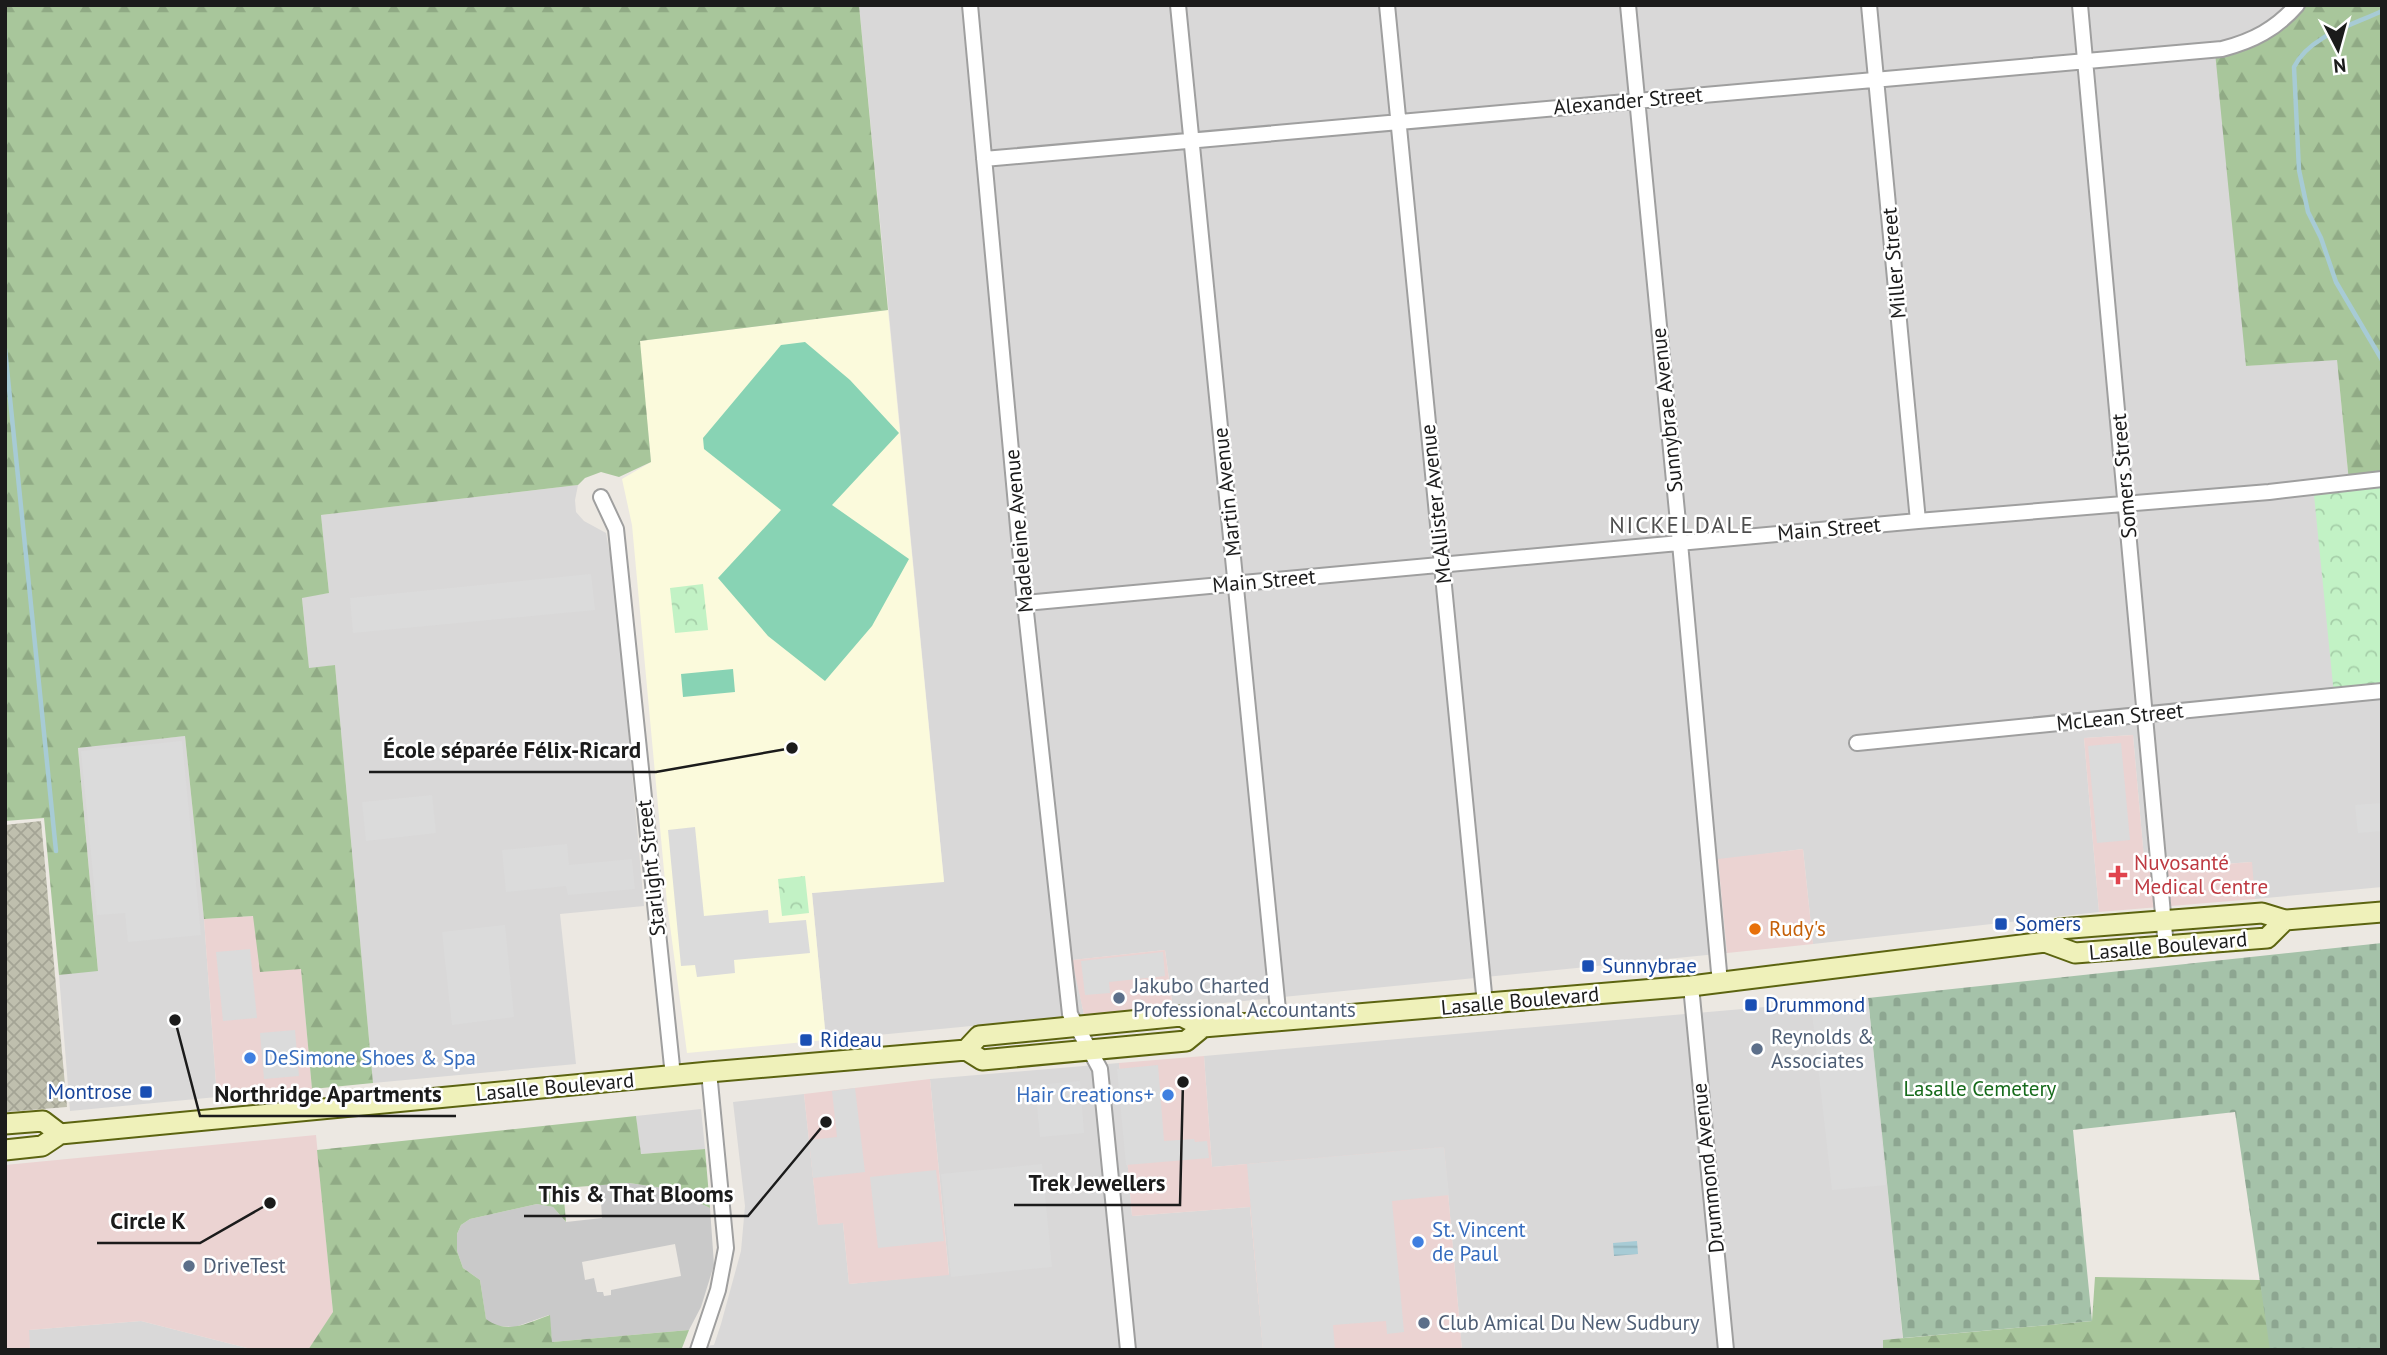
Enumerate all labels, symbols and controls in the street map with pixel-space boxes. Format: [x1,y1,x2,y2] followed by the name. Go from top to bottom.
[2303,14,2373,84] north arrow
[2332,53,2347,78] text: N
[1552,81,1704,120] street label: Alexander Street
[1875,206,1912,320] street label: Miller Street
[1644,326,1689,494] street label: Sunnybrae Avenue
[2105,412,2142,540] street label: Somers Street
[1414,423,1457,585] street label: McAllister Avenue
[1206,426,1247,558] street label: Martin Avenue
[998,448,1039,614] street label: Madeleine Avenue
[1609,510,1755,539] district label: NICKELDALE
[1776,511,1882,546] street label: Main Street
[1211,563,1317,598] street label: Main Street
[2055,696,2185,737] street label: McLean Street
[369,728,656,772] callout: École séparée Félix-Ricard
[383,735,641,764] text: École séparée Félix-Ricard
[630,799,671,937] street label: Starlight Street
[2134,849,2268,900] place label: Nuvosanté Medical Centre
[2108,865,2128,885] marker: Nuvosanté Medical Centre
[2015,910,2081,937] place label: Somers
[1769,915,1826,942] place label: Rudy's
[1993,916,2009,932] marker: Somers
[1747,921,1763,937] marker: Rudy's
[2088,925,2248,966] street label: Lasalle Boulevard
[1602,952,1697,979] place label: Sunnybrae
[1580,958,1596,974] marker: Sunnybrae
[1132,972,1356,1023] place label: Jakubo Charted Professional Accountants
[1440,980,1600,1021] street label: Lasalle Boulevard
[1111,990,1127,1006] marker: Jakubo Charted Professional Accountants
[1765,991,1865,1018] place label: Drummond
[1743,997,1759,1013] marker: Drummond
[1771,1023,1874,1074] place label: Reynolds & Associates
[820,1026,882,1053] place label: Rideau
[798,1032,814,1048] marker: Rideau
[1749,1041,1765,1057] marker: Reynolds & Associates
[264,1044,476,1071] place label: DeSimone Shoes & Spa
[242,1050,258,1066] marker: DeSimone Shoes & Spa
[475,1066,635,1107] street label: Lasalle Boulevard
[200,1072,456,1116] callout: Northridge Apartments
[1904,1075,2057,1102] park label: Lasalle Cemetery
[48,1078,132,1105] place label: Montrose
[214,1079,442,1108] text: Northridge Apartments
[1016,1081,1154,1108] place label: Hair Creations+
[1685,1082,1730,1254] street label: Drummond Avenue
[138,1084,154,1100] marker: Montrose
[1160,1087,1176,1103] marker: Hair Creations+
[1014,1161,1180,1205] callout: Trek Jewellers
[1028,1168,1166,1197] text: Trek Jewellers
[524,1172,748,1216] callout: This & That Blooms
[538,1179,734,1208] text: This & That Blooms
[97,1199,200,1243] callout: Circle K
[110,1206,186,1235] text: Circle K
[1432,1216,1526,1267] place label: St. Vincent de Paul
[1410,1234,1426,1250] marker: St. Vincent de Paul
[203,1252,286,1279] place label: DriveTest
[181,1258,197,1274] marker: DriveTest
[1438,1309,1700,1336] place label: Club Amical Du New Sudbury
[1416,1315,1432,1331] marker: Club Amical Du New Sudbury

